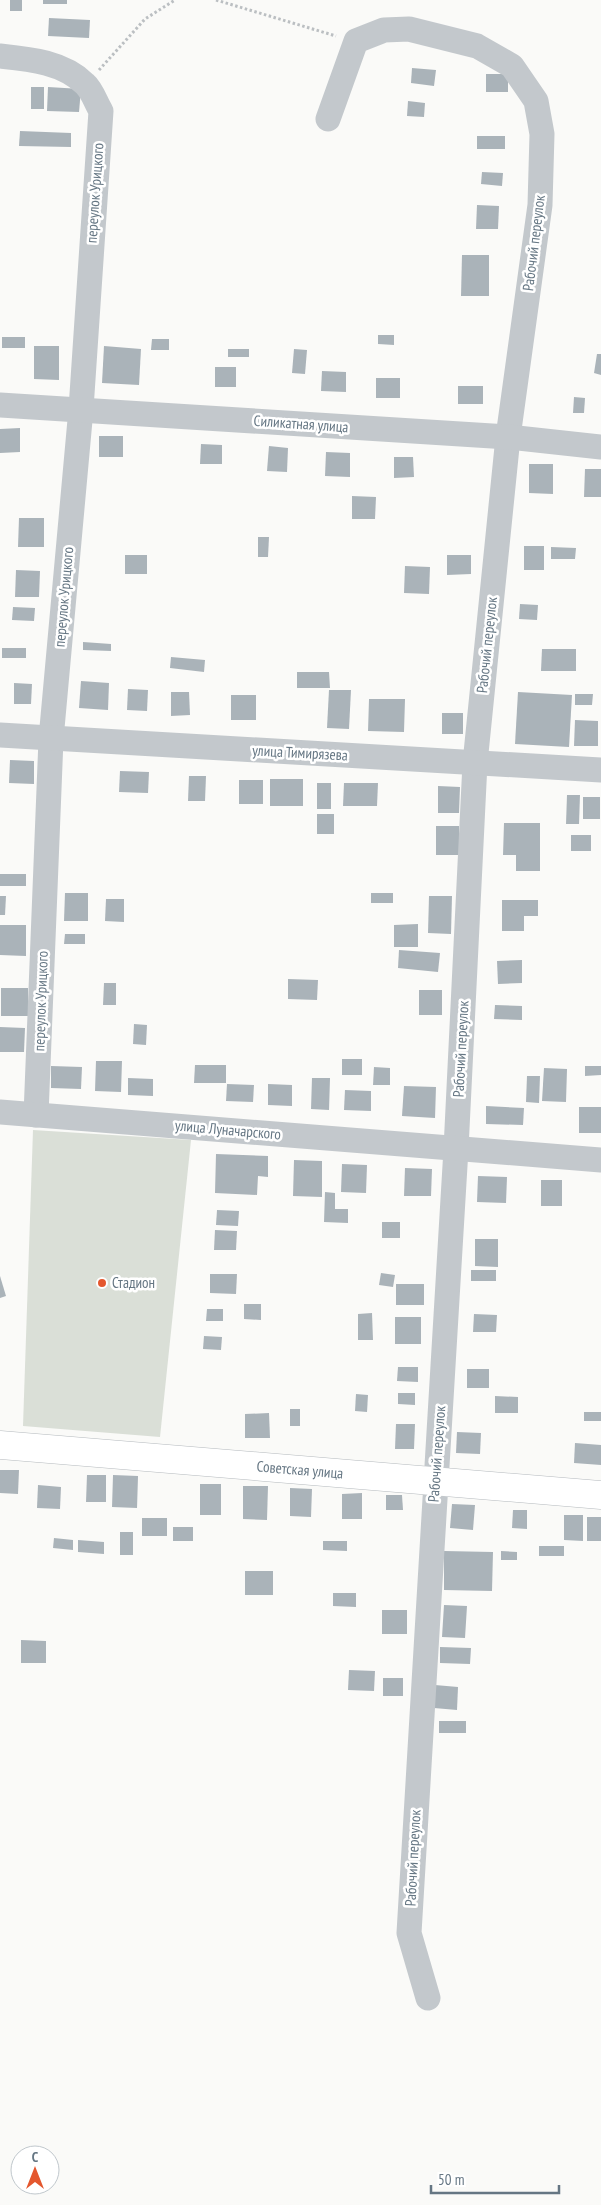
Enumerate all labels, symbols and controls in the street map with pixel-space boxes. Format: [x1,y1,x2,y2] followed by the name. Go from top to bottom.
[82,142,107,244] street label: переулок Урицкого
[518,194,549,292] street label: Рабочий переулок
[253,411,349,436] street label: Силикатная улица
[50,546,77,648] street label: переулок Урицкого
[472,596,501,694] street label: Рабочий переулок
[252,741,348,764] street label: улица Тимирязева
[29,950,52,1052] street label: переулок Урицкого
[448,1000,473,1098] street label: Рабочий переулок
[174,1115,282,1144] street label: улица Луначарского
[112,1273,155,1292] place label: Стадион
[96,1277,108,1289] marker: Стадион
[424,1405,449,1503] street label: Рабочий переулок
[256,1456,344,1483] street label: Советская улица
[400,1809,425,1907] street label: Рабочий переулок
[10,2145,60,2195] north arrow
[32,2148,39,2166] text: С
[431,2162,558,2194] scale bar
[438,2170,464,2189] text: 50 m

